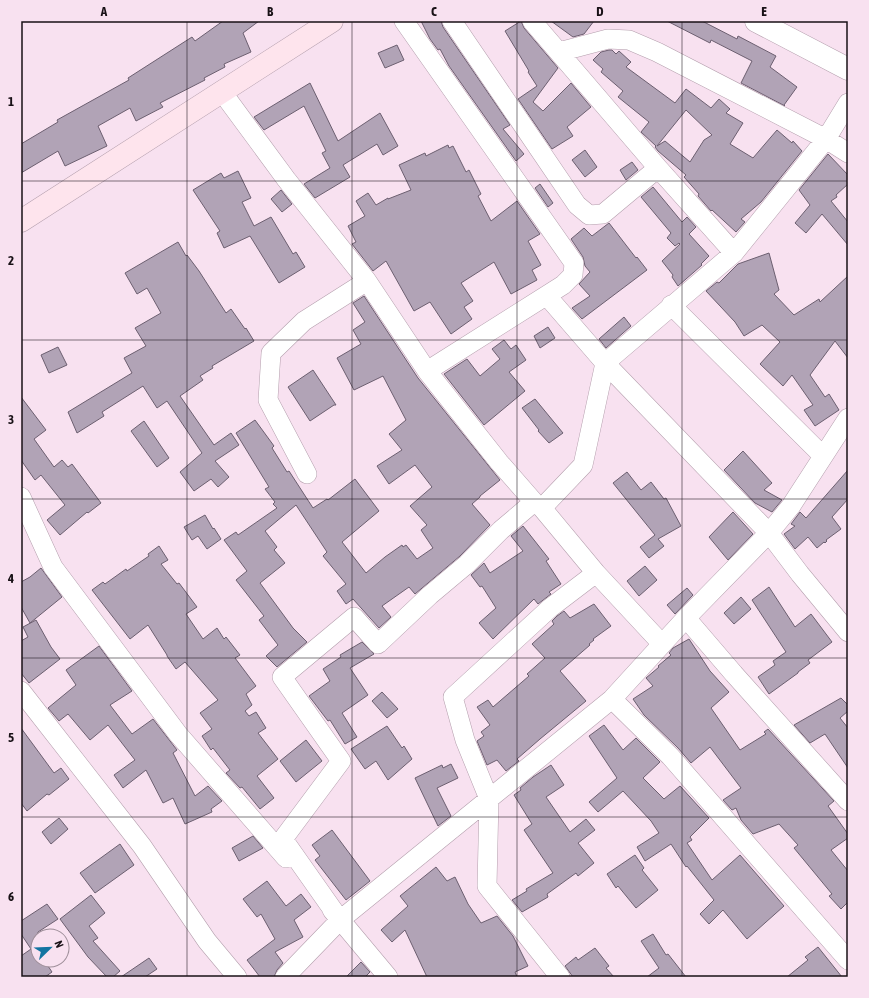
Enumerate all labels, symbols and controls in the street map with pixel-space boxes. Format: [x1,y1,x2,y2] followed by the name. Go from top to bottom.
[100,4,108,19] text: A
[267,4,274,19] text: B
[431,4,437,19] text: C
[596,4,604,19] text: D
[761,4,767,19] text: E
[8,94,14,109] text: 1
[8,253,14,268] text: 2
[8,412,14,427] text: 3
[7,571,14,586] text: 4
[8,730,14,745] text: 5
[8,889,14,904] text: 6
[30,928,70,968] north arrow
[52,939,66,949] text: N

